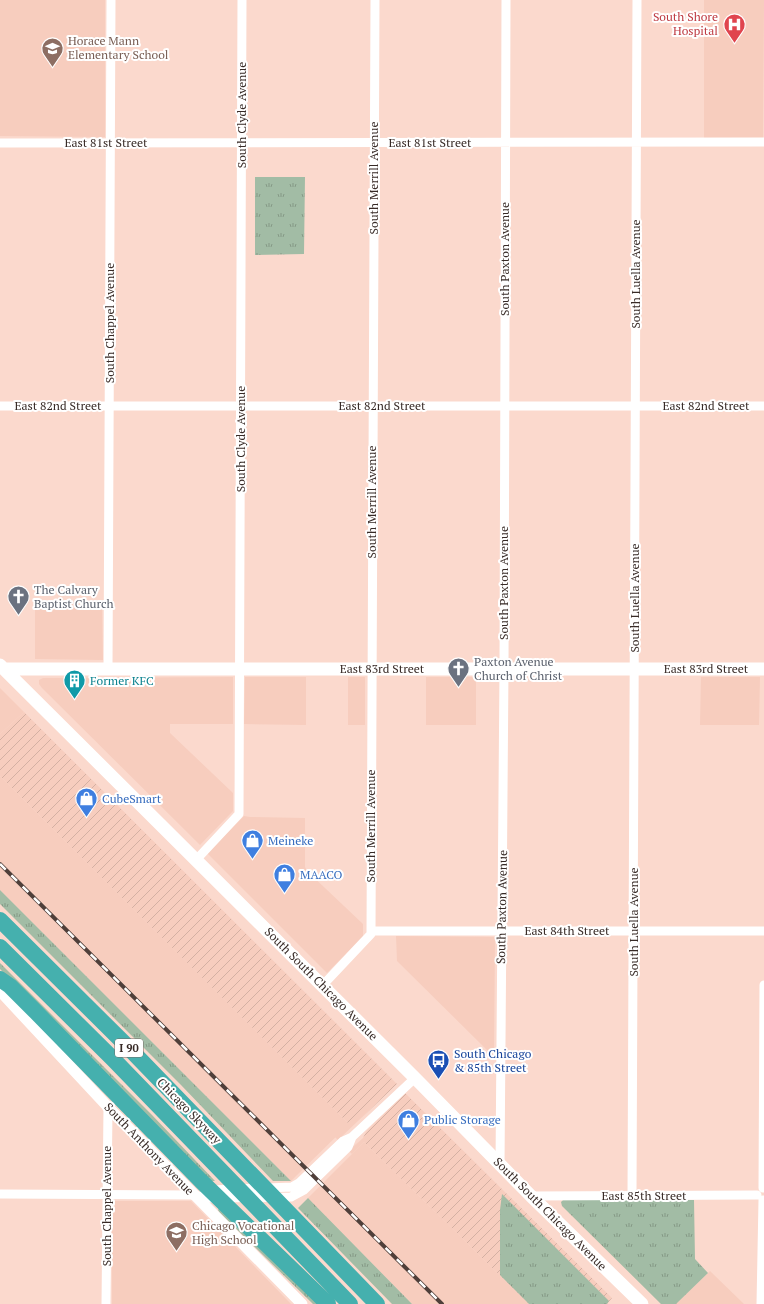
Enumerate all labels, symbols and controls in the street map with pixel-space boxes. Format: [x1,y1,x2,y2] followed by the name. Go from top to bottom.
[653,9,718,38] place label: South Shore Hospital
[721,11,747,44] hospital icon: South Shore Hospital
[68,33,169,62] place label: Horace Mann Elementary School
[40,35,66,68] school or university icon: Horace Mann Elementary School
[234,62,249,168] street label: South Clyde Avenue
[366,122,381,234] street label: South Merrill Avenue
[65,135,148,150] street label: East 81st Street
[389,135,472,150] street label: East 81st Street
[497,202,512,316] street label: South Paxton Avenue
[628,219,643,329] street label: South Luella Avenue
[102,263,117,383] street label: South Chappel Avenue
[233,386,248,492] street label: South Clyde Avenue
[14,398,102,413] street label: East 82nd Street
[338,398,426,413] street label: East 82nd Street
[662,398,750,413] street label: East 82nd Street
[364,446,379,558] street label: South Merrill Avenue
[496,526,511,640] street label: South Paxton Avenue
[627,543,642,653] street label: South Luella Avenue
[34,582,114,611] place label: The Calvary Baptist Church
[5,584,31,617] church icon: The Calvary Baptist Church
[474,654,563,683] place label: Paxton Avenue Church of Christ
[445,656,471,689] church icon: Paxton Avenue Church of Christ
[340,661,425,676] street label: East 83rd Street
[664,661,749,676] street label: East 83rd Street
[61,668,87,701] building icon: Former KFC
[90,673,154,688] place label: Former KFC
[363,770,378,882] street label: South Merrill Avenue
[74,786,100,819] shop icon: CubeSmart
[102,791,162,806] place label: CubeSmart
[239,828,265,861] shop icon: Meineke
[268,833,313,848] place label: Meineke
[493,850,510,964] street label: South Paxton Avenue
[271,862,297,895] shop icon: MAACO
[300,867,343,882] place label: MAACO
[626,867,641,977] street label: South Luella Avenue
[525,923,610,938] street label: East 84th Street
[262,924,381,1043] street label: South South Chicago Avenue
[115,1039,143,1057] road number: I 90
[454,1046,532,1075] place label: South Chicago & 85th Street
[426,1048,452,1081] bus stop icon: South Chicago & 85th Street
[154,1075,225,1147] street label: Chicago Skyway
[101,1099,197,1198] street label: South Anthony Avenue
[395,1107,421,1140] shop icon: Public Storage
[424,1112,501,1127] place label: Public Storage
[99,1146,114,1266] street label: South Chappel Avenue
[491,1154,610,1273] street label: South South Chicago Avenue
[602,1188,687,1203] street label: East 85th Street
[192,1218,295,1247] place label: Chicago Vocational High School
[164,1220,190,1253] school or university icon: Chicago Vocational High School

